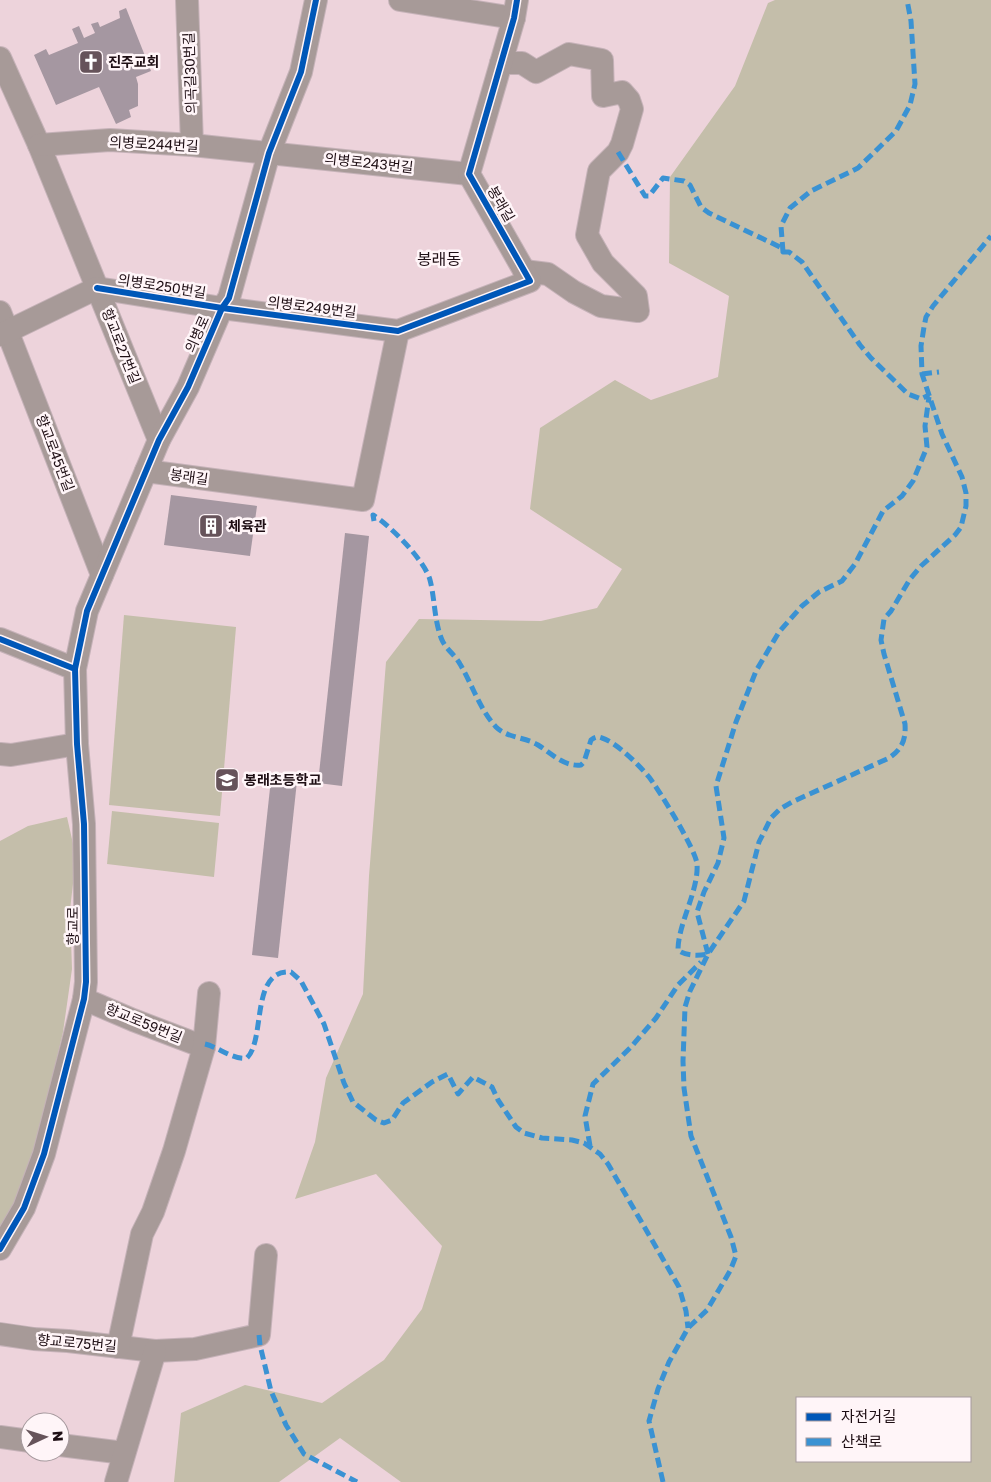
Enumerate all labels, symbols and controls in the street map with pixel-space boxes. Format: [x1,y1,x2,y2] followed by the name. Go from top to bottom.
[180,32,199,114] street label: 의곡길30번길
[78,49,104,75] church icon: 진주교회
[108,53,160,70] place label: 진주교회
[109,133,199,154] street label: 의병로244번길
[324,149,414,176] street label: 의병로243번길
[484,183,518,225] street label: 봉래길
[417,249,461,269] district label: 봉래동
[117,270,208,301] street label: 의병로250번길
[267,293,358,320] street label: 의병로249번길
[99,306,144,386] street label: 향교로27번길
[181,313,212,355] street label: 의병로
[33,412,78,494] street label: 향교로45번길
[169,465,209,488] street label: 봉래길
[198,513,224,539] building icon: 체육관
[228,517,267,534] place label: 체육관
[214,767,240,793] school or university icon: 봉래초등학교
[244,771,321,788] place label: 봉래초등학교
[64,907,81,945] street label: 향교로
[103,999,185,1046] street label: 향교로59번길
[36,1331,118,1354] street label: 향교로75번길
[796,1397,971,1462] legend
[841,1407,896,1425] text: 자전거길
[20,1412,70,1462] north arrow
[50,1430,67,1442] text: N
[841,1432,882,1450] text: 산책로

